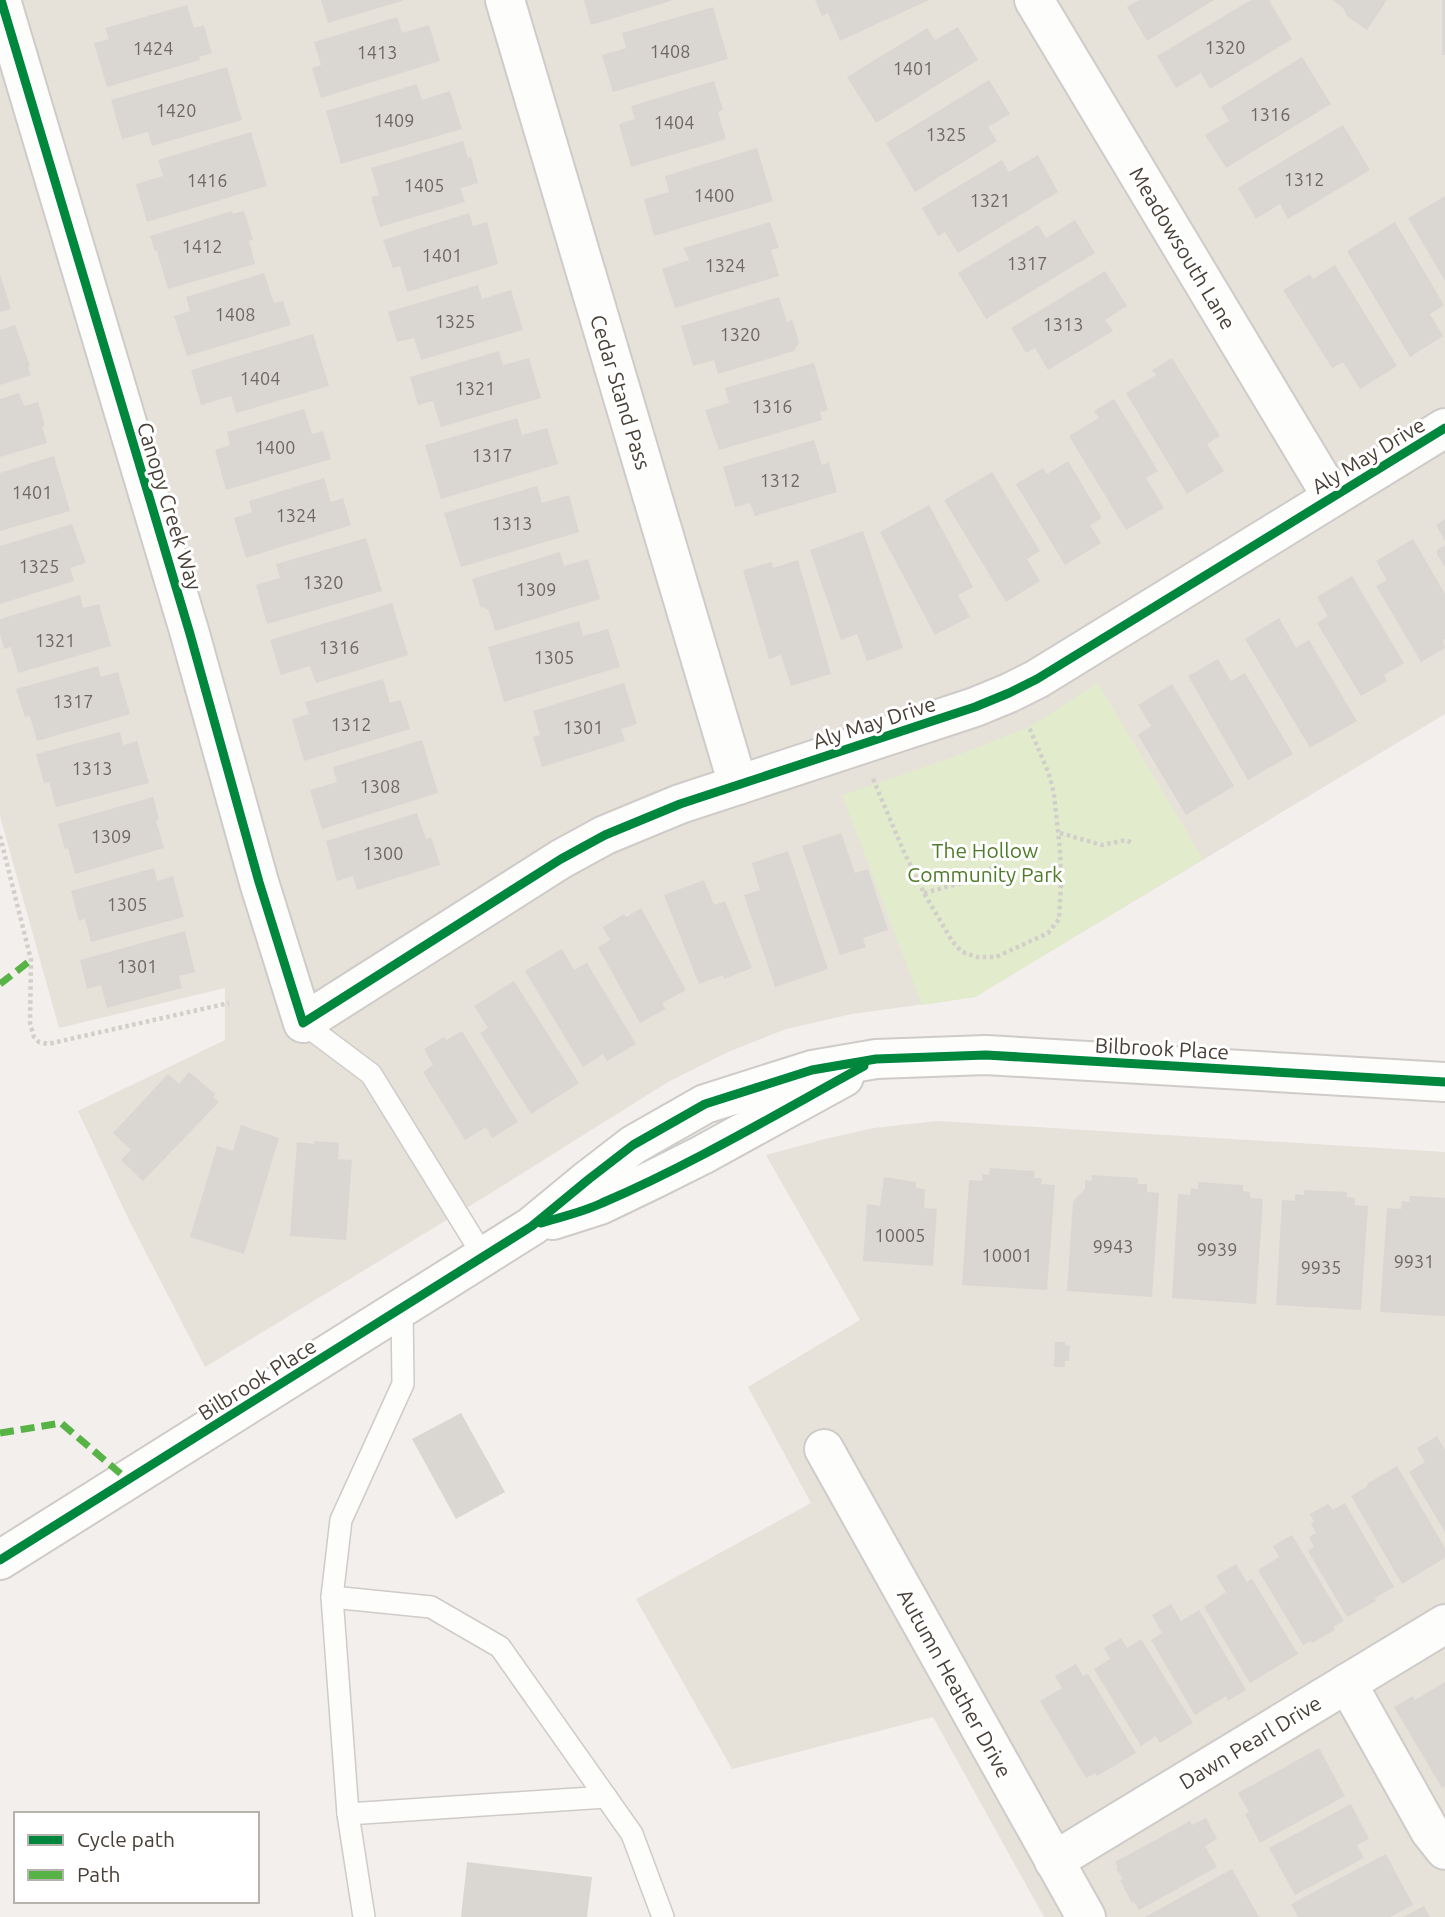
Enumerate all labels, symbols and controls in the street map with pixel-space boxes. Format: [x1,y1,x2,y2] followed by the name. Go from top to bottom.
[1205,37,1245,57] house number: 1320
[133,38,173,58] house number: 1424
[650,41,690,61] house number: 1408
[357,42,397,62] house number: 1413
[893,58,933,78] house number: 1401
[156,100,196,120] house number: 1420
[1250,104,1290,124] house number: 1316
[374,110,414,130] house number: 1409
[654,112,694,132] house number: 1404
[926,124,966,144] house number: 1325
[1125,163,1241,333] street label: Meadowsouth Lane
[1284,169,1324,189] house number: 1312
[187,170,227,190] house number: 1416
[404,175,444,195] house number: 1405
[694,185,734,205] house number: 1400
[970,190,1010,210] house number: 1321
[182,236,222,256] house number: 1412
[422,245,462,265] house number: 1401
[1007,253,1047,273] house number: 1317
[705,255,745,275] house number: 1324
[215,304,255,324] house number: 1408
[435,311,475,331] house number: 1325
[586,312,656,472] street label: Cedar Stand Pass
[1043,314,1083,334] house number: 1313
[720,324,760,344] house number: 1320
[240,368,280,388] house number: 1404
[455,378,495,398] house number: 1321
[752,396,792,416] house number: 1316
[1307,412,1429,498] street label: Aly May Drive
[133,419,207,593] street label: Canopy Creek Way
[255,437,295,457] house number: 1400
[472,445,512,465] house number: 1317
[760,470,800,490] house number: 1312
[12,482,52,502] house number: 1401
[276,505,316,525] house number: 1324
[492,513,532,533] house number: 1313
[19,556,59,576] house number: 1325
[303,572,343,592] house number: 1320
[516,579,556,599] house number: 1309
[35,630,75,650] house number: 1321
[319,637,359,657] house number: 1316
[534,647,574,667] house number: 1305
[53,691,93,711] house number: 1317
[810,691,938,753] street label: Aly May Drive
[331,714,371,734] house number: 1312
[563,717,603,737] house number: 1301
[72,758,112,778] house number: 1313
[360,776,400,796] house number: 1308
[91,826,131,846] house number: 1309
[907,838,1063,886] park label: The Hollow Community Park
[363,843,403,863] house number: 1300
[107,894,147,914] house number: 1305
[117,956,157,976] house number: 1301
[1094,1033,1230,1063] street label: Bilbrook Place
[875,1225,925,1245] house number: 10005
[1093,1236,1133,1256] house number: 9943
[1197,1239,1237,1259] house number: 9939
[982,1245,1032,1265] house number: 10001
[1394,1251,1434,1271] house number: 9931
[1301,1257,1341,1277] house number: 9935
[194,1333,320,1425] street label: Bilbrook Place
[893,1584,1017,1782] street label: Autumn Heather Drive
[1175,1690,1325,1794] street label: Dawn Pearl Drive
[14,1812,259,1903] legend
[77,1827,175,1851] text: Cycle path
[77,1862,120,1886] text: Path

